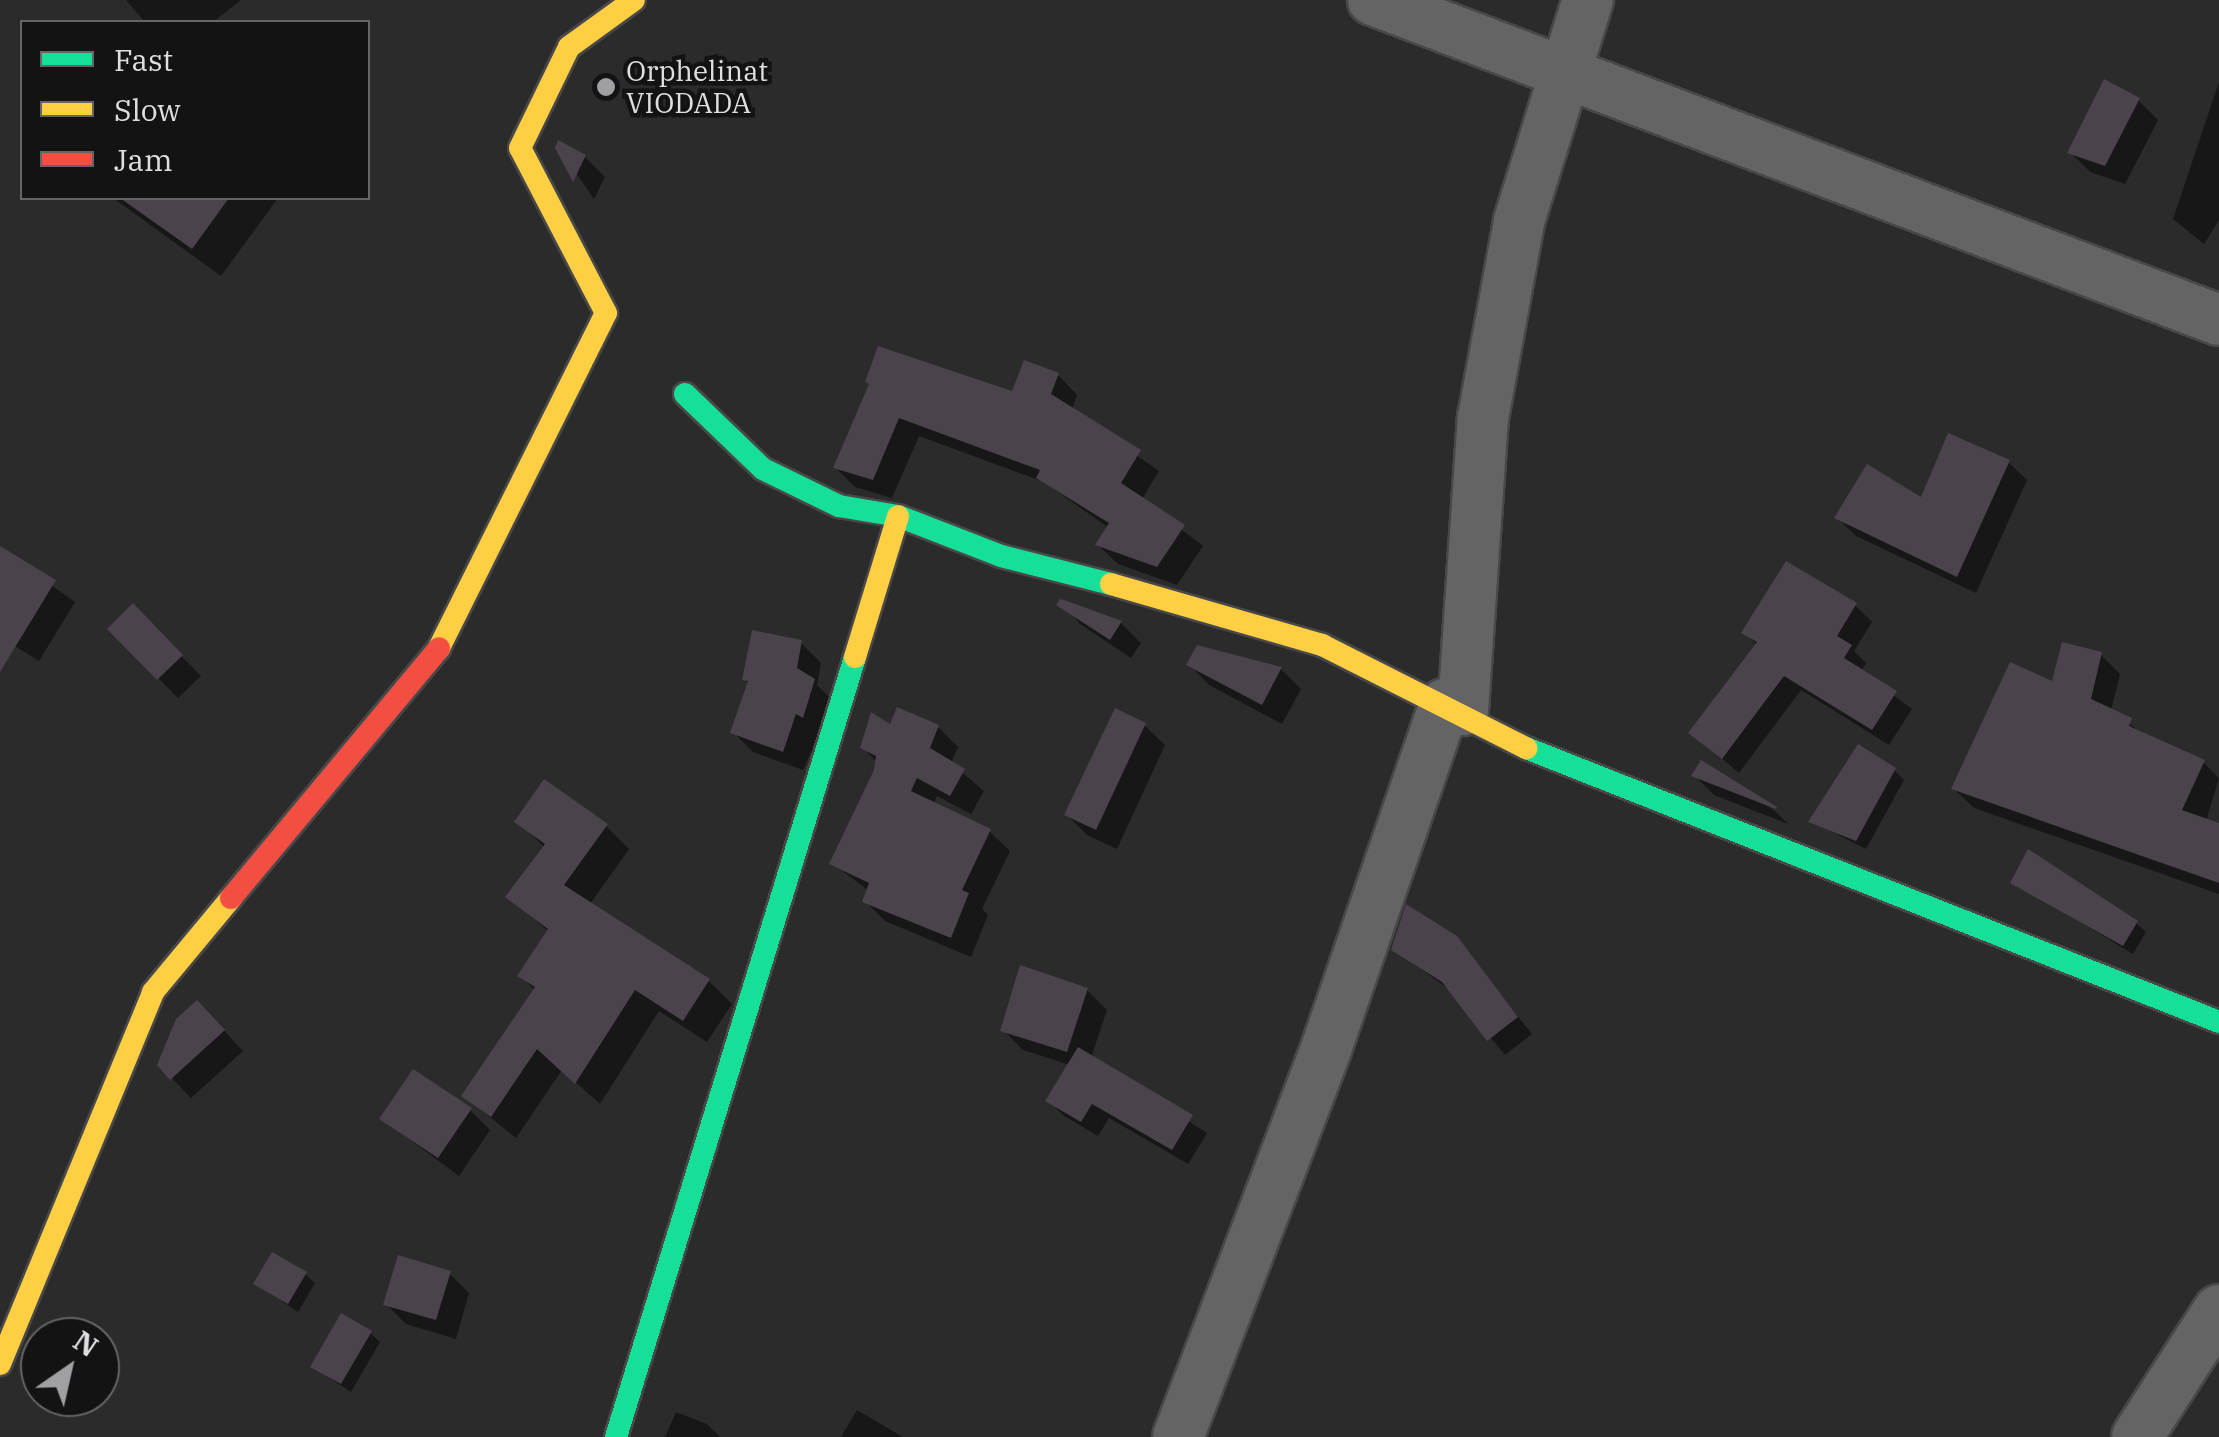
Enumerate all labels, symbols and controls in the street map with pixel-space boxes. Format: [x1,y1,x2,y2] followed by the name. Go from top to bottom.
[20,20,370,200] legend
[114,40,173,79] text: Fast
[626,54,768,120] place label: Orphelinat VIODADA
[595,76,617,98] marker: Orphelinat VIODADA
[114,90,181,129] text: Slow
[114,140,173,179] text: Jam
[20,1317,120,1417] north arrow
[66,1322,105,1365] text: N

